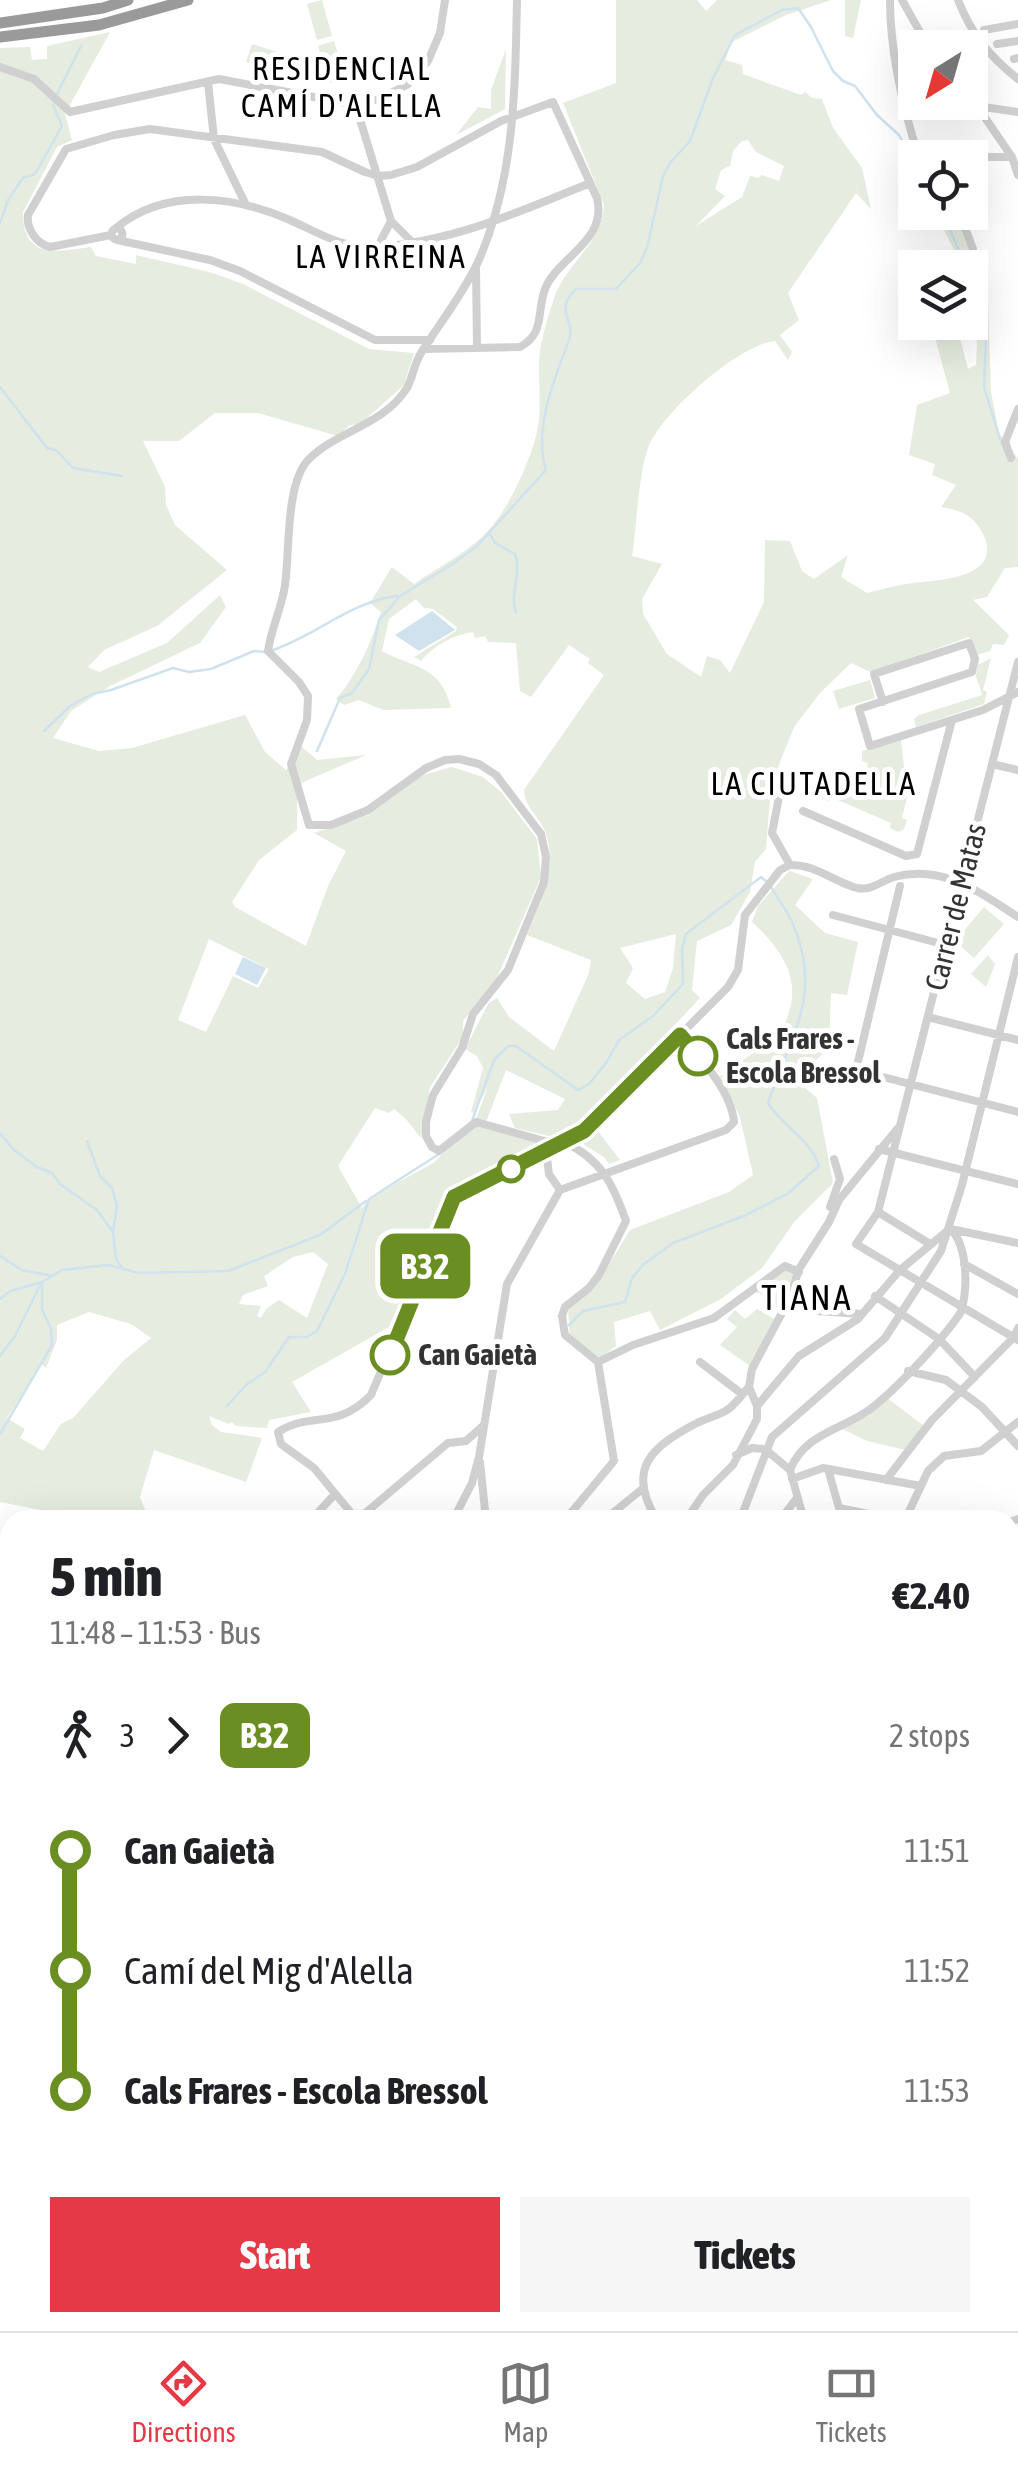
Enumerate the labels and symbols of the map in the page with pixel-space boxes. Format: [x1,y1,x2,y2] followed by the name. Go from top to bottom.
[898,30,988,120] north arrow
[241,50,443,124] district label: RESIDENCIAL CAMÍ D'ALELLA
[295,238,467,275] district label: LA VIRREINA
[711,765,917,802] district label: LA CIUTADELLA
[918,820,992,994] street label: Carrer de Matas
[726,1021,882,1089] place label: Cals Frares - Escola Bressol
[679,1037,717,1075] marker: Cals Frares - Escola Bressol
[498,1156,524,1182] unlabelled marker
[368,1234,482,1298] line badge: B32
[761,1277,853,1317] district label: TIANA
[371,1336,409,1374] marker: Can Gaietà
[418,1337,537,1371] place label: Can Gaietà

